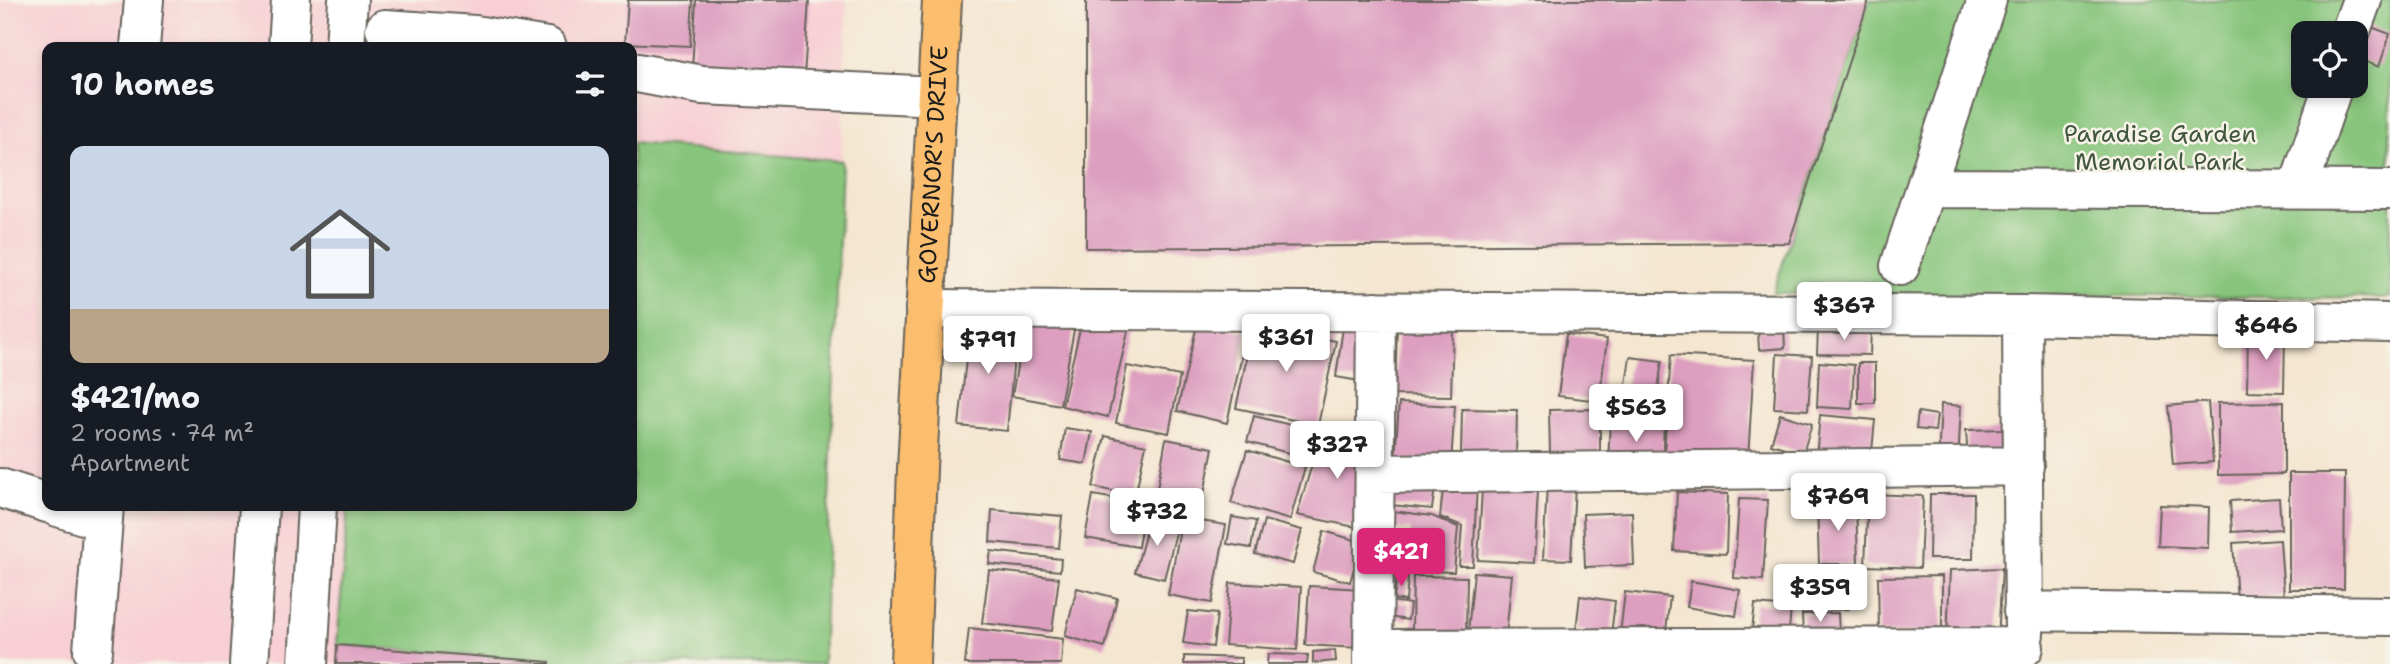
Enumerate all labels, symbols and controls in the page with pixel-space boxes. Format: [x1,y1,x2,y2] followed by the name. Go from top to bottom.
[2291,21,2368,98] map controls
[2291,21,2368,98] button: locate
[911,45,956,284] street label: GOVERNOR'S DRIVE
[70,64,215,105] text: 10 homes
[571,65,609,103] icon: filters
[2064,118,2256,178] park label: Paradise Garden Memorial Park
[277,191,403,317] icon: home
[1803,282,1885,342] pin: $367
[1813,290,1875,320] text: $367
[2225,302,2307,362] pin: $646
[2234,310,2298,340] text: $646
[1245,314,1327,374] pin: $361
[947,316,1029,376] pin: $791
[1258,322,1314,352] text: $361
[959,324,1017,354] text: $791
[70,377,200,418] text: $421/mo
[1595,384,1677,444] pin: $563
[1605,392,1667,422] text: $563
[70,418,254,448] text: 2 rooms · 74 m²
[1296,421,1378,481] pin: $327
[1306,429,1368,459] text: $327
[70,448,190,478] text: Apartment
[1797,474,1879,533] pin: $769
[1807,481,1869,511] text: $769
[1116,489,1198,548] pin: $732
[1126,496,1188,526] text: $732
[1360,528,1442,588] pin: $421
[1373,536,1429,566] text: $421
[1779,564,1861,624] pin: $359
[1789,572,1851,602] text: $359

